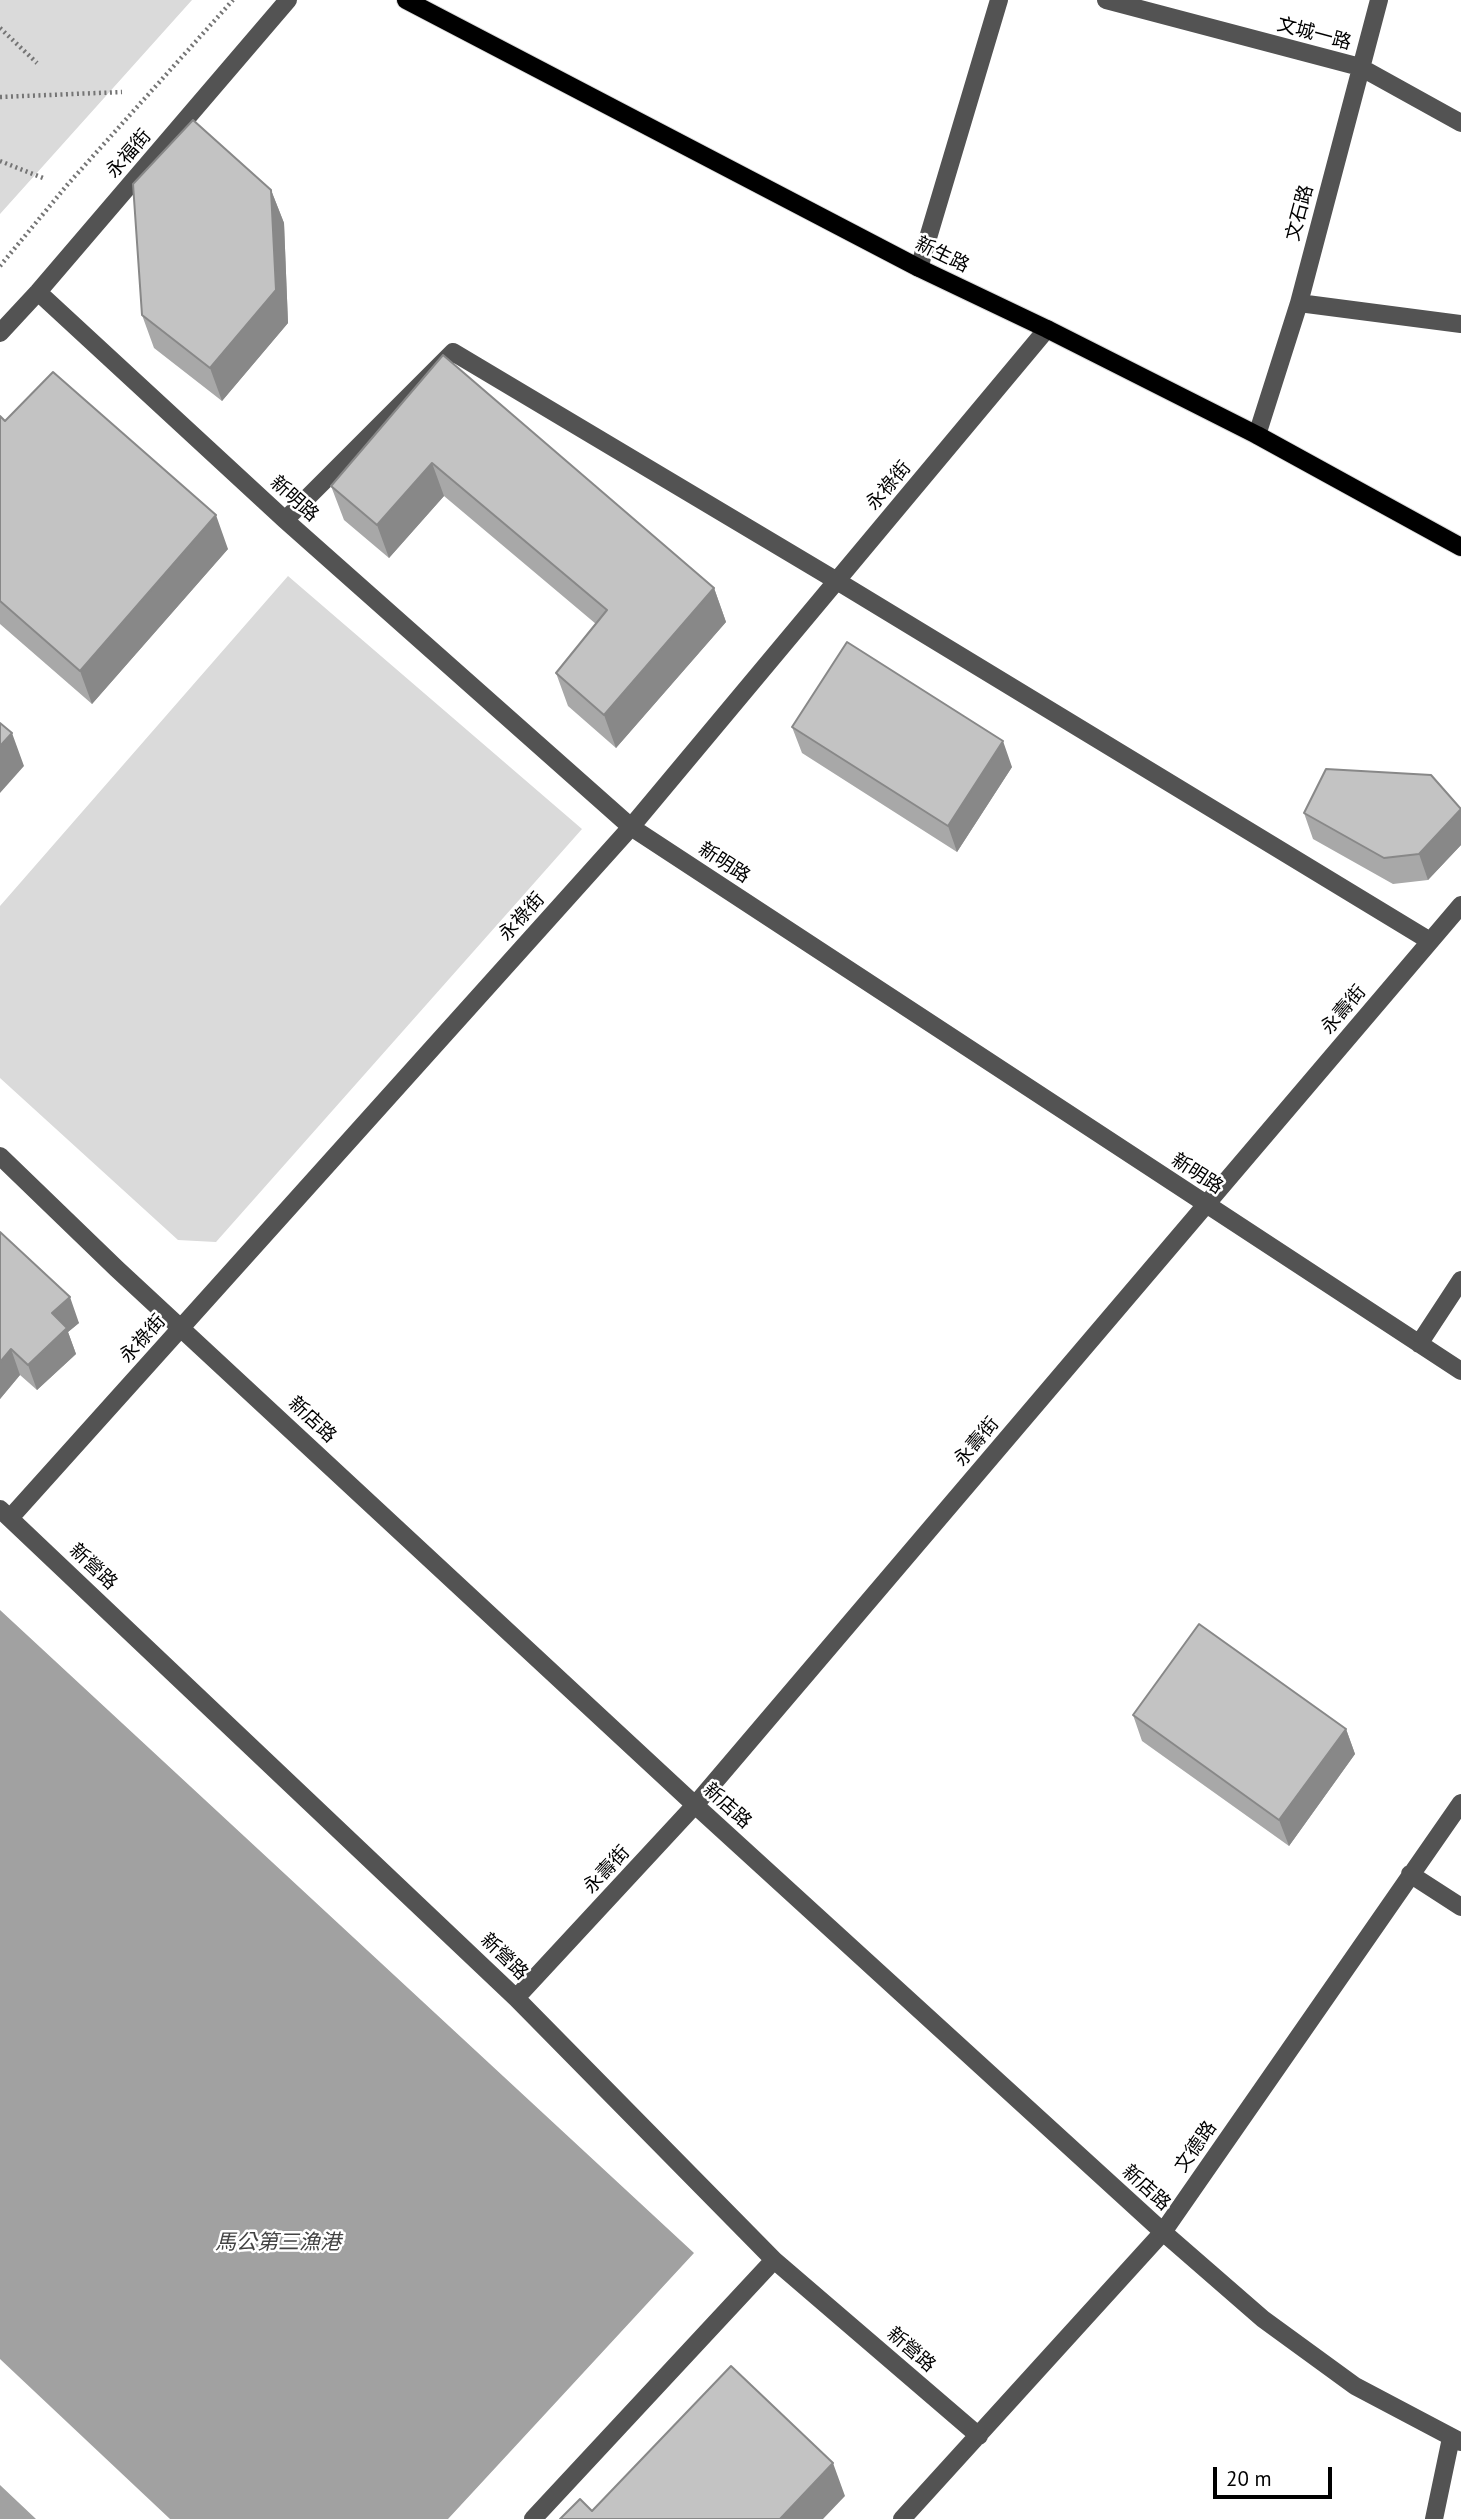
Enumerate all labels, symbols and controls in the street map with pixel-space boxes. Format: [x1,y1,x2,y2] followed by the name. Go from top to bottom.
[1274,13,1354,55] street label: 文城一路
[102,125,156,183] street label: 永福街
[1282,183,1318,243] street label: 文石路
[911,232,973,278] street label: 新生路
[862,457,916,515] street label: 永祿街
[265,471,323,527] street label: 新明路
[694,838,754,888] street label: 新明路
[494,888,550,946] street label: 永祿街
[1317,981,1371,1039] street label: 永壽街
[1167,1149,1227,1199] street label: 新明路
[115,1310,171,1368] street label: 永祿街
[283,1392,341,1448] street label: 新店路
[950,1413,1004,1471] street label: 永壽街
[64,1539,122,1595] street label: 新營路
[698,1778,756,1834] street label: 新店路
[579,1841,635,1899] street label: 永壽街
[476,1929,532,1985] street label: 新營路
[1170,2117,1222,2177] street label: 文德路
[1117,2160,1175,2216] street label: 新店路
[215,2230,341,2256] water label: 馬公第三漁港
[882,2323,940,2377] street label: 新營路
[1216,2452,1335,2496] scale bar
[1226,2465,1272,2492] text: 20 m

